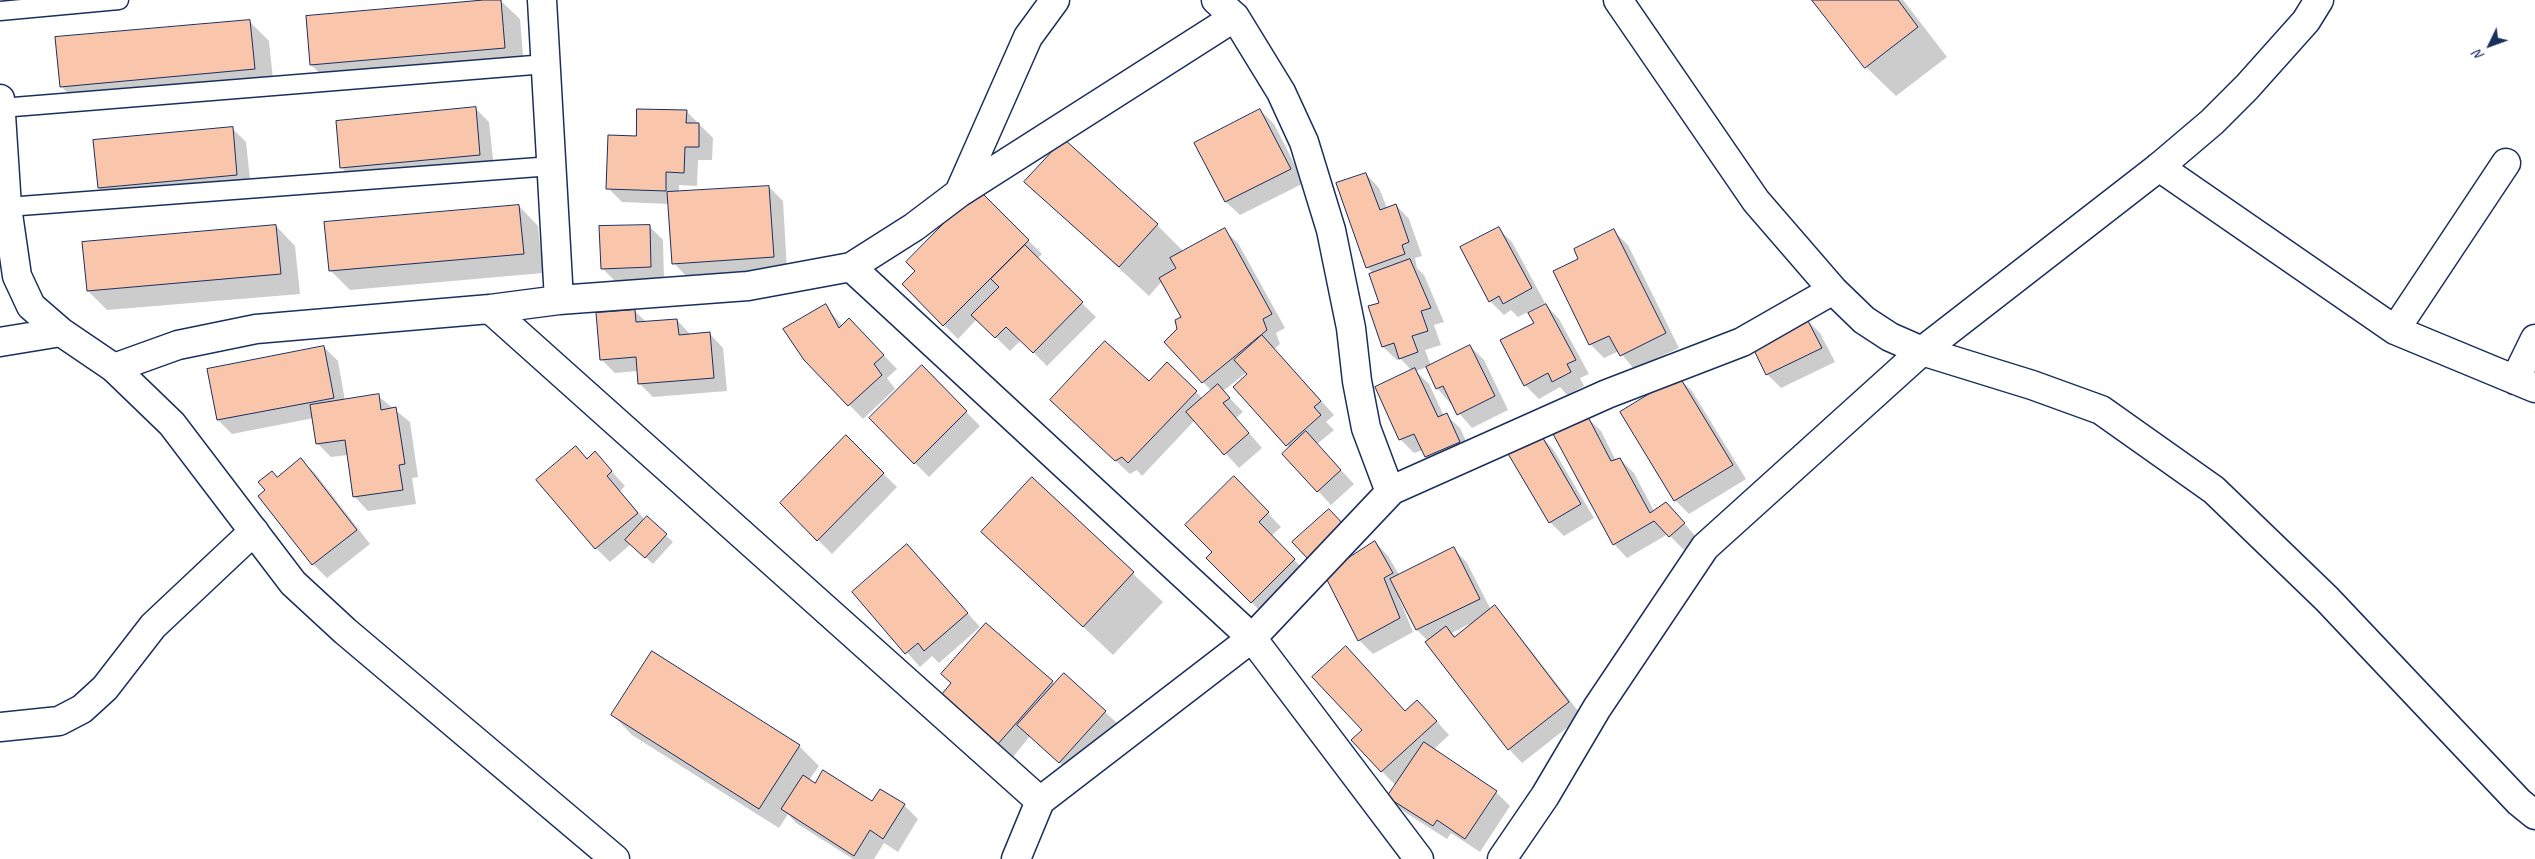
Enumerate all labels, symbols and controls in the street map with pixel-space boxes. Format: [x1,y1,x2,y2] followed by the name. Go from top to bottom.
[2465,20,2515,70] north arrow
[2469,46,2488,64] text: N

